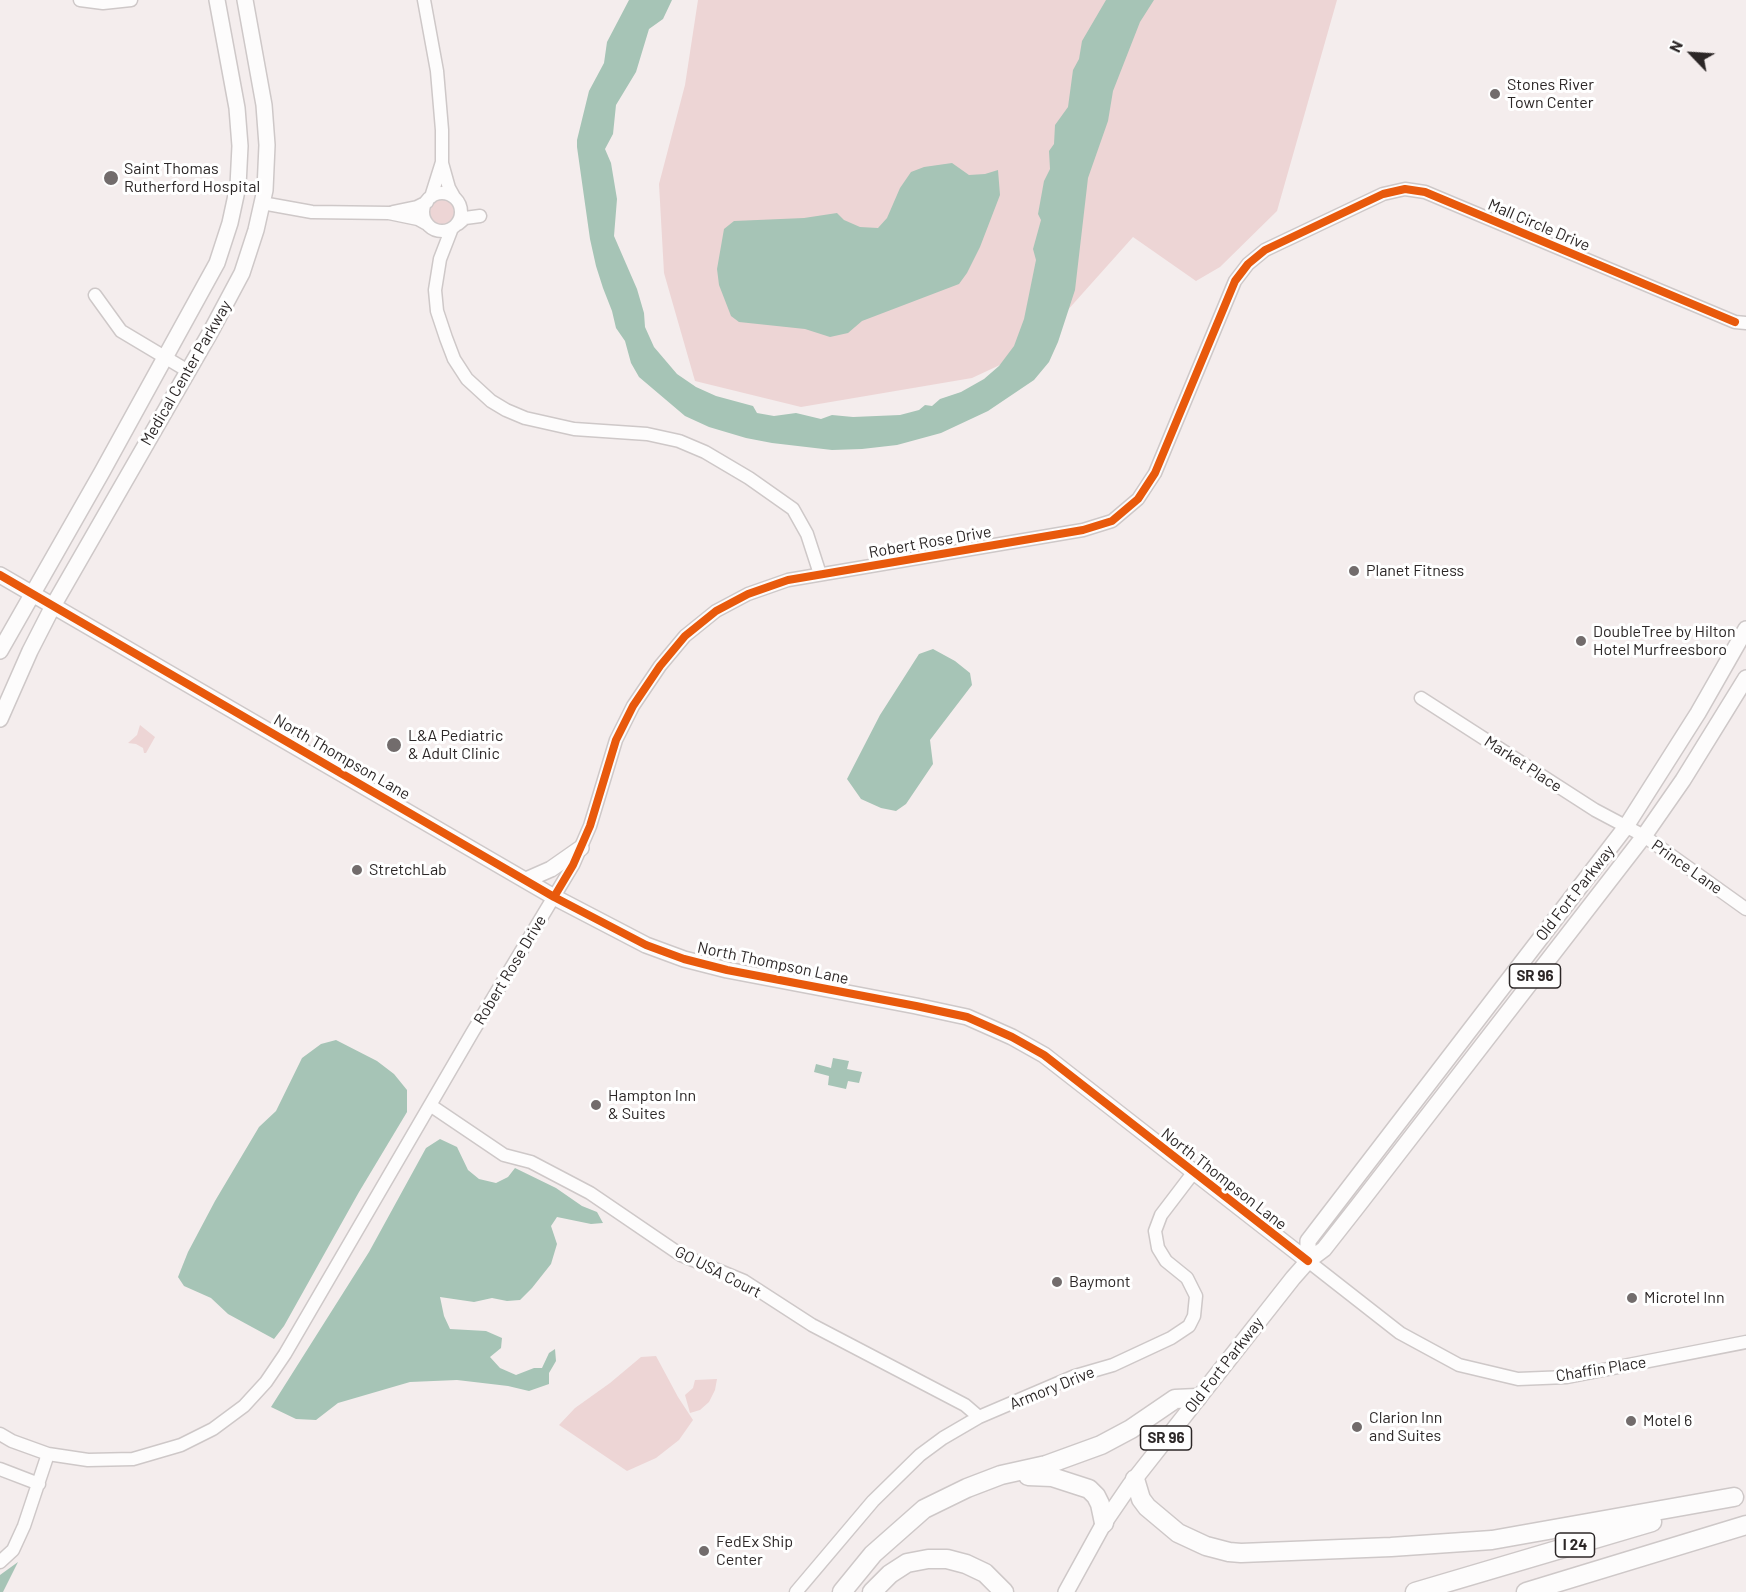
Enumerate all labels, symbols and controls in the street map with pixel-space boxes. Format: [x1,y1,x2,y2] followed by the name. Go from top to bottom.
[1662,24,1722,84] north arrow
[1664,37,1686,55] text: N
[1507,75,1594,113] place label: Stones River Town Center
[1488,87,1502,101] marker: Stones River Town Center
[124,159,260,197] place label: Saint Thomas Rutherford Hospital
[102,169,120,187] marker: Saint Thomas Rutherford Hospital
[1485,195,1593,255] street label: Mall Circle Drive
[137,297,235,449] street label: Medical Center Parkway
[867,522,993,562] street label: Robert Rose Drive
[1366,561,1464,581] place label: Planet Fitness
[1347,564,1361,578] marker: Planet Fitness
[1593,622,1736,660] place label: DoubleTree by Hilton Hotel Murfreesboro
[1574,634,1588,648] marker: DoubleTree by Hilton Hotel Murfreesboro
[270,710,414,804] street label: North Thompson Lane
[408,726,503,764] place label: L&A Pediatric & Adult Clinic
[1481,732,1565,796] street label: Market Place
[385,736,403,754] marker: L&A Pediatric & Adult Clinic
[1648,836,1726,898] street label: Prince Lane
[1532,841,1618,945] street label: Old Fort Parkway
[369,860,447,880] place label: StretchLab
[350,863,364,877] marker: StretchLab
[470,912,550,1028] street label: Robert Rose Drive
[696,938,850,988] street label: North Thompson Lane
[1510,964,1561,988] road number: SR 96
[608,1086,696,1124] place label: Hampton Inn & Suites
[589,1098,603,1112] marker: Hampton Inn & Suites
[1157,1124,1291,1234] street label: North Thompson Lane
[672,1242,764,1302] street label: GO USA Court
[1069,1272,1131,1292] place label: Baymont
[1050,1275,1064,1289] marker: Baymont
[1644,1288,1725,1308] place label: Microtel Inn
[1625,1291,1639,1305] marker: Microtel Inn
[1181,1313,1267,1417] street label: Old Fort Parkway
[1554,1352,1648,1386] street label: Chaffin Place
[1007,1362,1097,1414] street label: Armory Drive
[1369,1408,1442,1446] place label: Clarion Inn and Suites
[1643,1411,1692,1431] place label: Motel 6
[1624,1414,1638,1428] marker: Motel 6
[1350,1420,1364,1434] marker: Clarion Inn and Suites
[1140,1426,1192,1450] road number: SR 96
[716,1532,793,1570] place label: FedEx Ship Center
[1556,1533,1594,1557] road number: I 24
[697,1544,711,1558] marker: FedEx Ship Center

